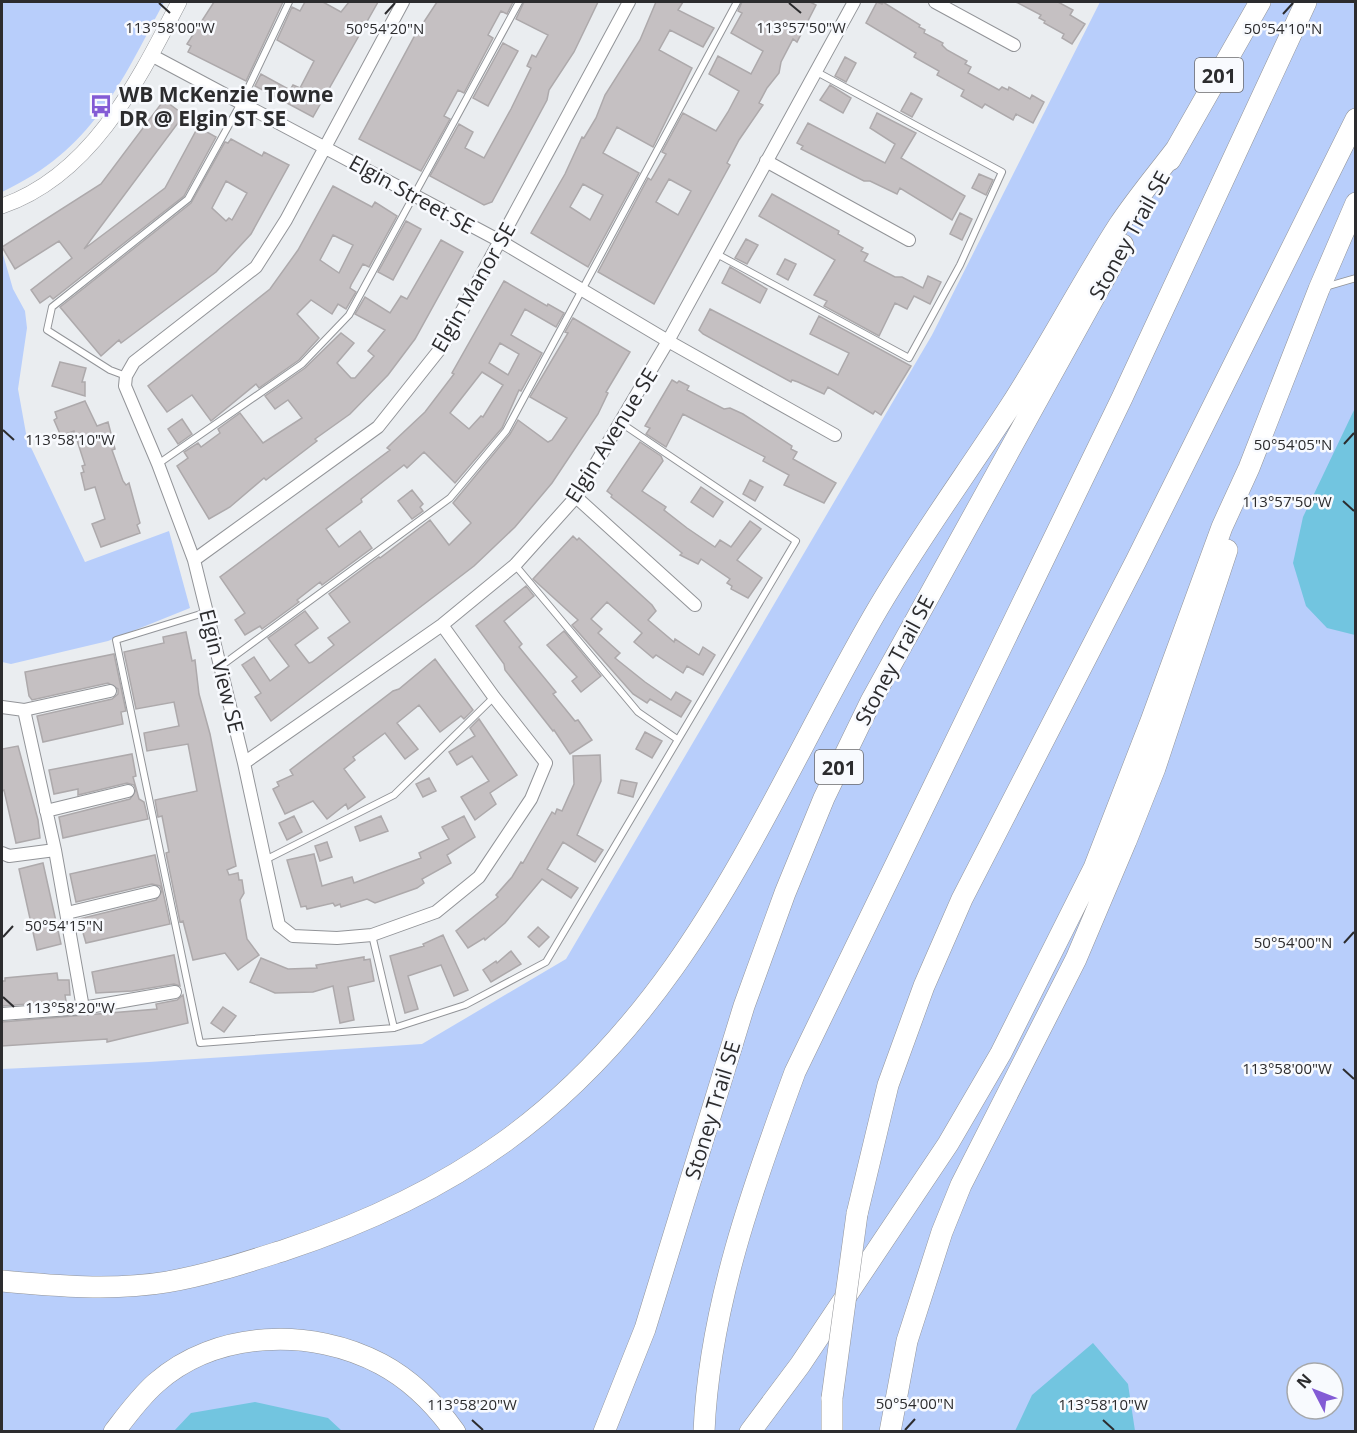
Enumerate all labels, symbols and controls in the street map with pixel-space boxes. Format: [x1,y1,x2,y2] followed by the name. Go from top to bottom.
[125,17,215,37] text: 113°58'00"W
[756,17,846,37] text: 113°57'50"W
[346,18,424,38] text: 50°54'20"N
[1244,18,1322,38] text: 50°54'10"N
[1195,58,1243,92] road number: 201
[119,80,333,132] place label: WB McKenzie Towne DR @ Elgin ST SE
[88,93,114,119] bus stop icon: WB McKenzie Towne DR @ Elgin ST SE
[344,148,480,240] street label: Elgin Street SE
[1082,166,1176,304] street label: Stoney Trail SE
[425,217,521,357] street label: Elgin Manor SE
[558,362,664,508] street label: Elgin Avenue SE
[25,429,115,449] text: 113°58'10"W
[1254,434,1332,454] text: 50°54'05"N
[1242,491,1332,511] text: 113°57'50"W
[848,590,940,730] street label: Stoney Trail SE
[193,606,251,736] street label: Elgin View SE
[815,750,863,784] road number: 201
[25,915,103,935] text: 50°54'15"N
[1254,932,1332,952] text: 50°54'00"N
[25,997,115,1017] text: 113°58'20"W
[678,1037,746,1183] street label: Stoney Trail SE
[1242,1058,1332,1078] text: 113°58'00"W
[1285,1361,1345,1421] north arrow
[1291,1369,1316,1393] text: N
[876,1393,954,1413] text: 50°54'00"N
[427,1394,517,1414] text: 113°58'20"W
[1058,1394,1148,1414] text: 113°58'10"W

